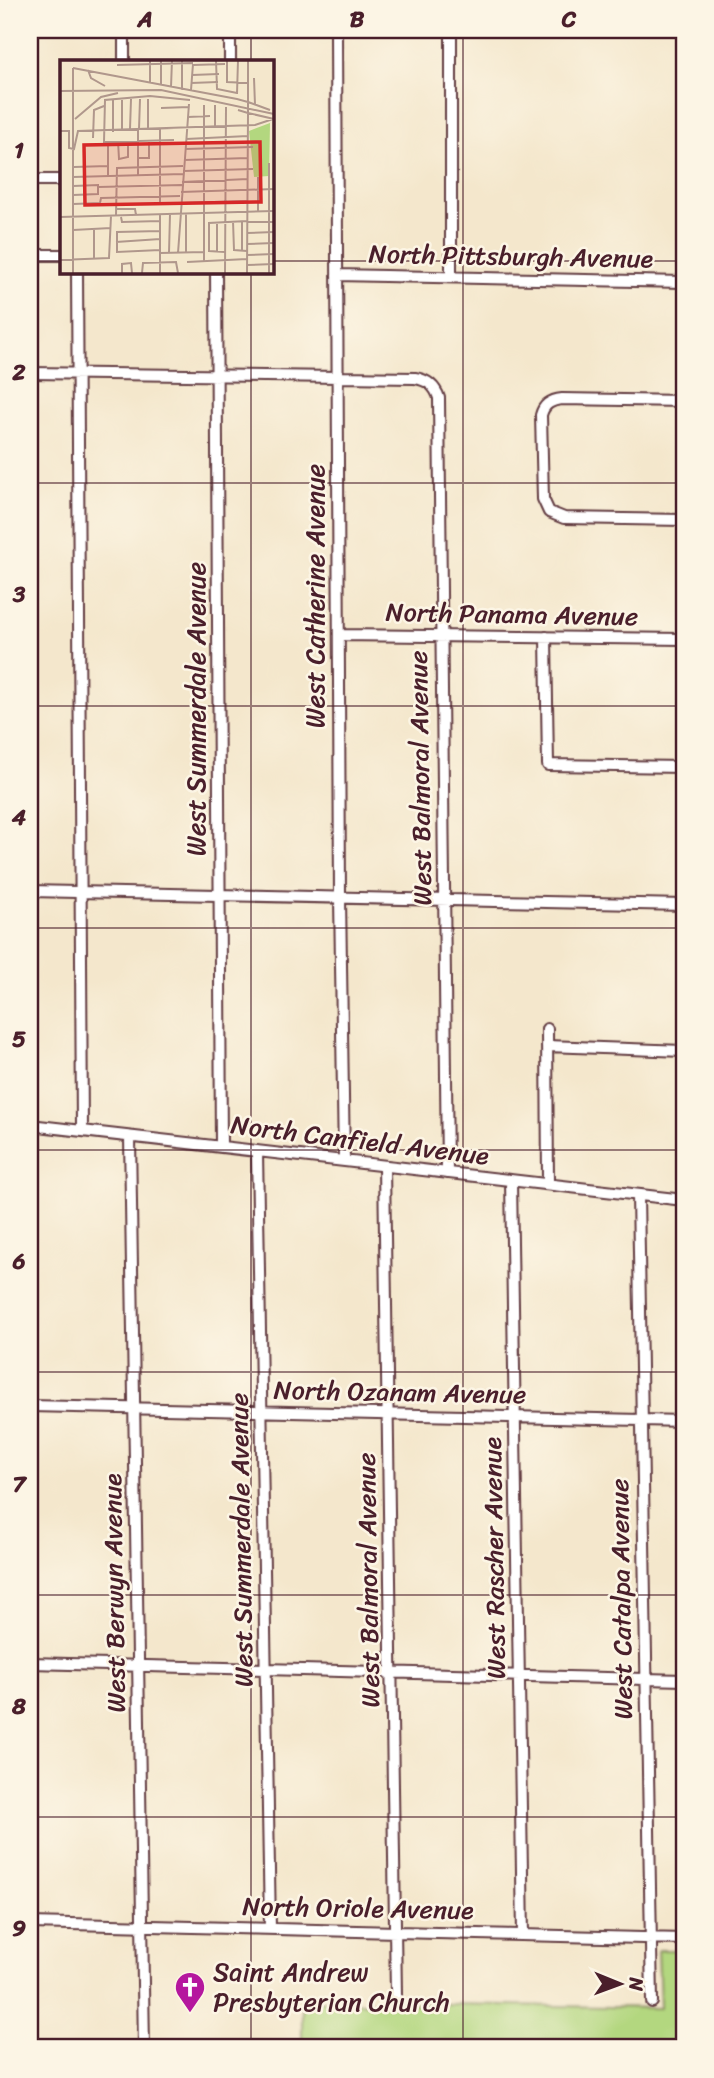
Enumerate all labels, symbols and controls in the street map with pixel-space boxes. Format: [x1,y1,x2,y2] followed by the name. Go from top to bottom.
[136,0,153,40] text: A
[350,0,365,40] text: B
[561,0,577,40] text: C
[60,60,273,273] inset map
[14,130,24,171] text: 1
[368,231,654,281] street label: North Pittsburgh Avenue
[11,352,26,393] text: 2
[292,464,338,728] street label: West Catherine Avenue
[173,562,219,856] street label: West Summerdale Avenue
[12,574,26,615] text: 3
[385,589,639,639] street label: North Panama Avenue
[395,650,445,906] street label: West Balmoral Avenue
[11,797,27,838] text: 4
[12,1019,26,1060] text: 5
[228,1101,492,1179] street label: North Canfield Avenue
[11,1241,26,1282] text: 6
[273,1367,527,1417] street label: North Ozanam Avenue
[215,1392,267,1688] street label: West Summerdale Avenue
[469,1436,519,1680] street label: West Rascher Avenue
[343,1452,393,1708] street label: West Balmoral Avenue
[12,1464,27,1505] text: 7
[89,1472,139,1713] street label: West Berwyn Avenue
[596,1478,646,1720] street label: West Catalpa Avenue
[11,1686,26,1727] text: 8
[242,1883,474,1933] street label: North Oriole Avenue
[12,1908,26,1949] text: 9
[584,1948,654,2018] north arrow
[213,1949,450,2025] place label: Saint Andrew Presbyterian Church
[173,1970,207,2014] church icon: Saint Andrew Presbyterian Church
[620,1976,653,1992] text: N

